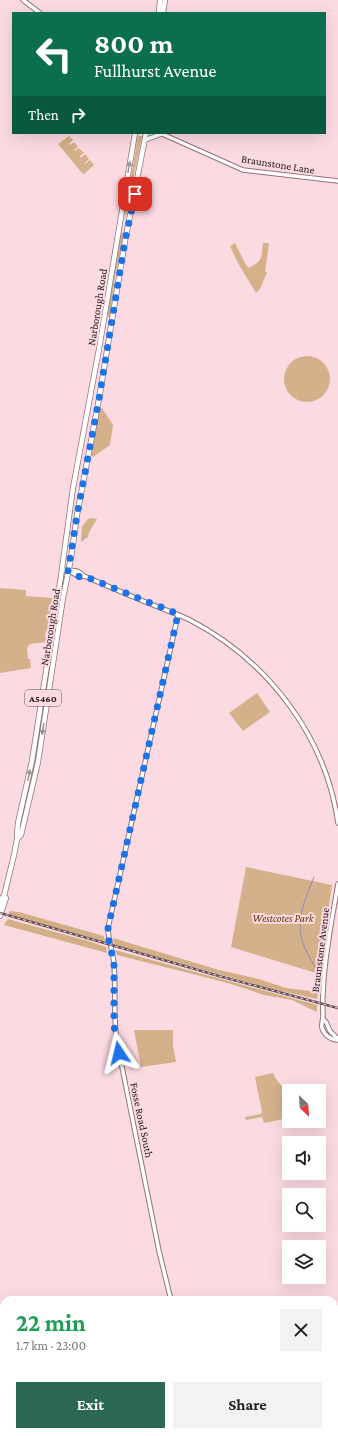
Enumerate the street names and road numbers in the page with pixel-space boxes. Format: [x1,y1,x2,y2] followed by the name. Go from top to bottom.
[241,152,316,176] street label: Braunstone Lane
[85,267,110,347] street label: Narborough Road
[38,587,63,667] street label: Narborough Road
[25,690,61,706] road number: A5460
[309,907,331,993] street label: Braunstone Avenue
[128,1081,156,1159] street label: Fosse Road South

